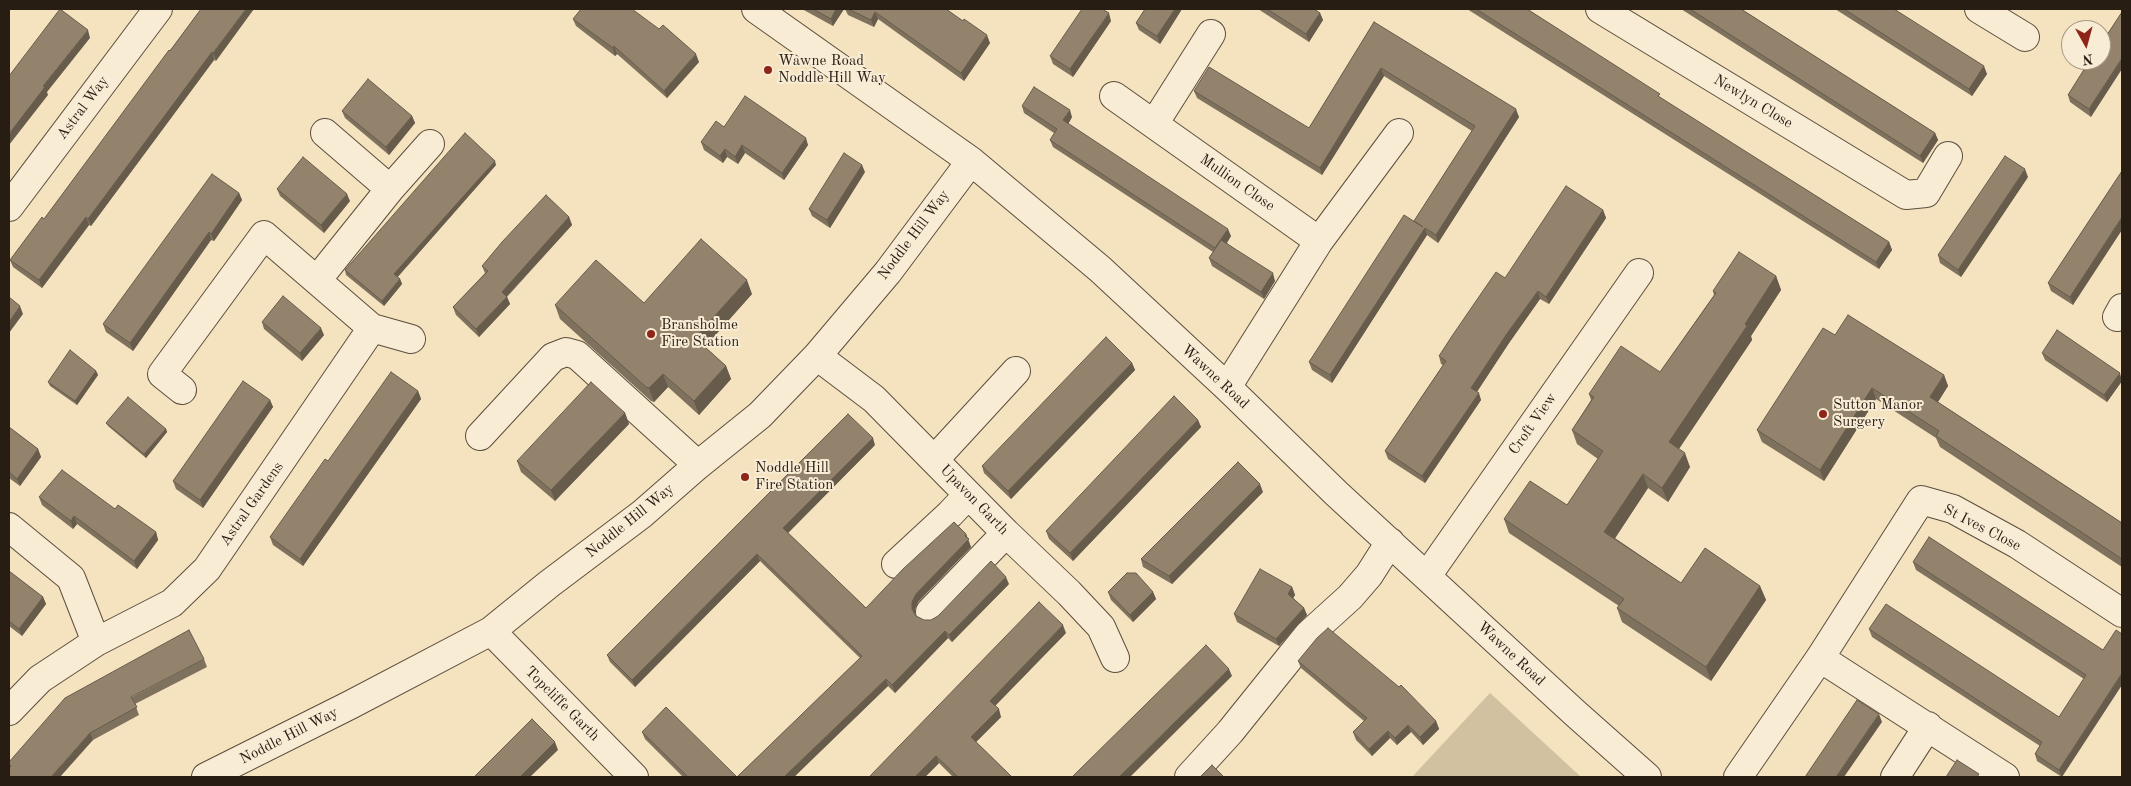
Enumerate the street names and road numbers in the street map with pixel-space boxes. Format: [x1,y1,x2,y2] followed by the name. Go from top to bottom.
[1710,71,1796,133] street label: Newlyn Close
[53,73,113,143] street label: Astral Way
[1196,151,1278,215] street label: Mullion Close
[874,186,954,284] street label: Noddle Hill Way
[1177,341,1253,413] street label: Wawne Road
[1505,390,1561,458] street label: Croft View
[216,458,288,550] street label: Astral Gardens
[936,461,1012,539] street label: Upavon Garth
[582,480,678,562] street label: Noddle Hill Way
[1940,501,2024,555] street label: St Ives Close
[1473,618,1549,690] street label: Wawne Road
[521,663,603,745] street label: Topcliffe Garth
[237,703,341,769] street label: Noddle Hill Way

